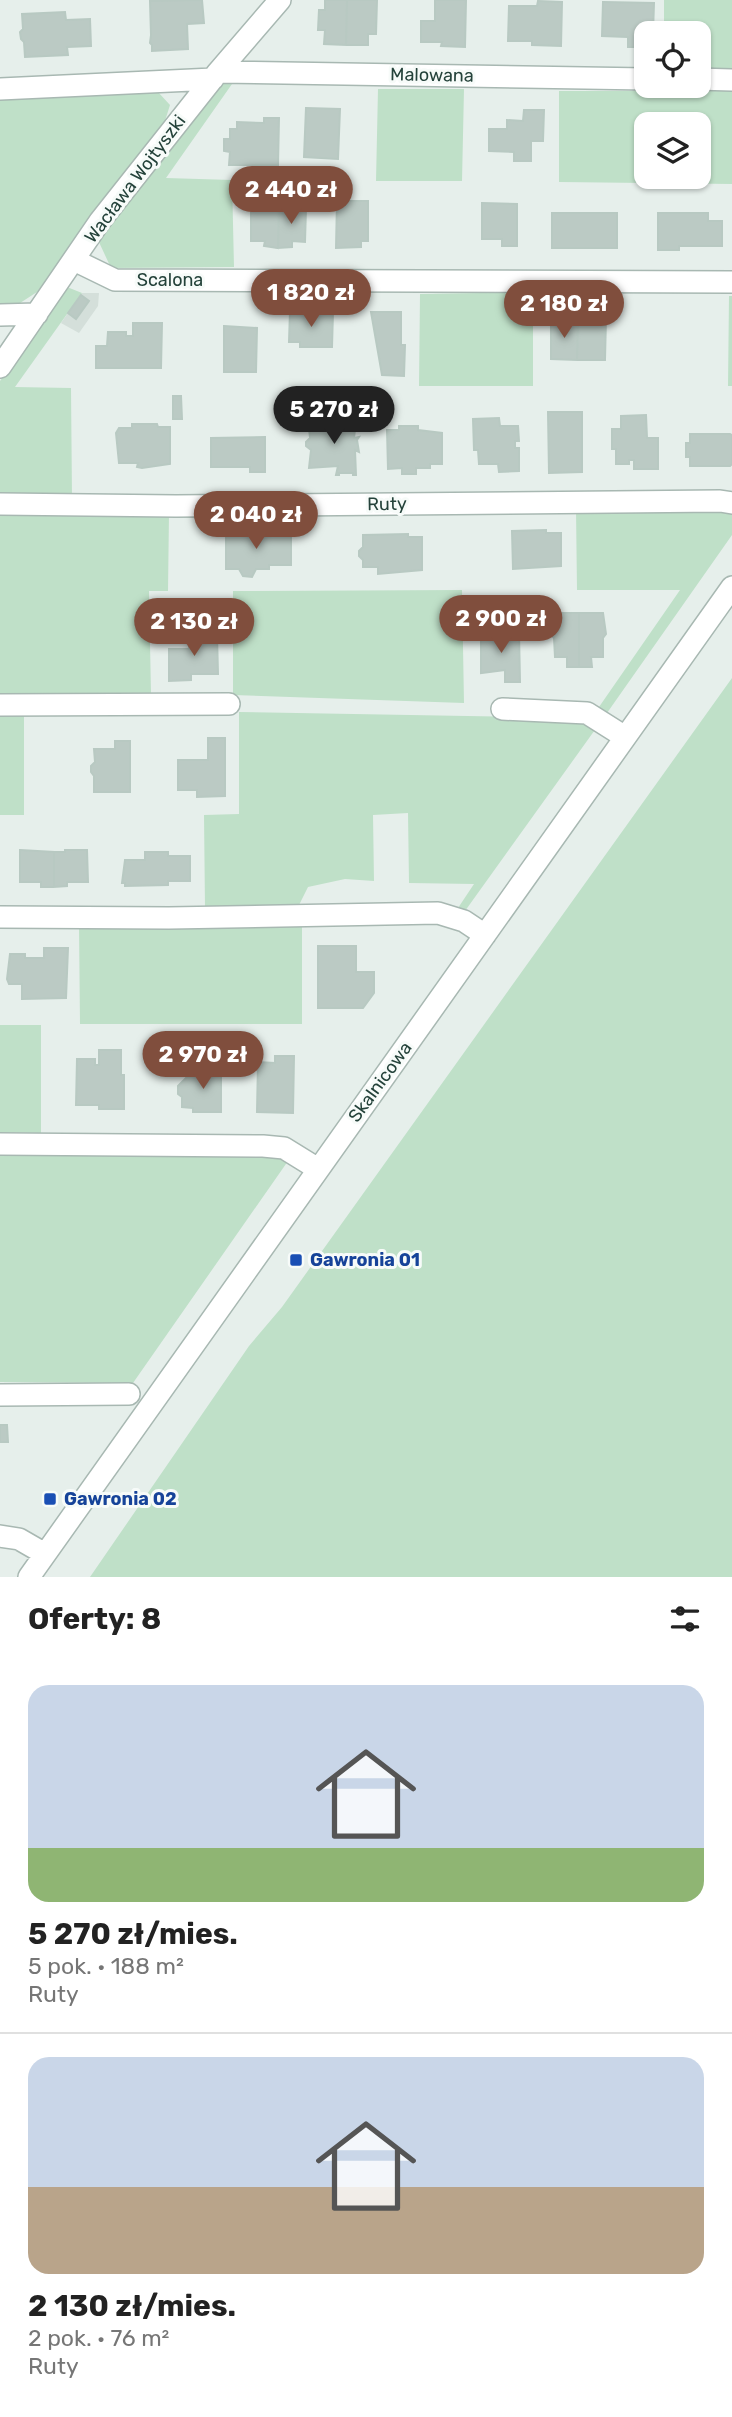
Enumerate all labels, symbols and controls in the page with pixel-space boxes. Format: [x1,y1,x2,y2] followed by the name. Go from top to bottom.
[634,21,711,189] map controls
[634,21,711,98] button: locate
[390,63,474,87] street label: Malowana
[80,111,190,247] street label: Wacława Wojtyszki
[634,112,711,189] button: layers
[219,166,363,226] pin: 2 440 zł
[245,175,337,203] text: 2 440 zł
[137,269,203,291] street label: Scalona
[239,270,383,329] pin: 1 820 zł
[267,278,355,306] text: 1 820 zł
[492,280,636,340] pin: 2 180 zł
[520,289,608,317] text: 2 180 zł
[262,386,406,446] pin: 5 270 zł
[289,395,379,423] text: 5 270 zł
[184,491,328,551] pin: 2 040 zł
[367,493,407,515] street label: Ruty
[210,500,302,528] text: 2 040 zł
[429,596,573,655] pin: 2 900 zł
[122,598,266,658] pin: 2 130 zł
[455,604,547,632] text: 2 900 zł
[150,607,238,635] text: 2 130 zł
[131,1032,275,1091] pin: 2 970 zł
[343,1038,417,1126] street label: Skalnicowa
[159,1040,247,1068] text: 2 970 zł
[310,1249,420,1271] place label: Gawronia 01
[288,1252,304,1268] marker: Gawronia 01
[64,1488,177,1510] place label: Gawronia 02
[42,1491,58,1507] marker: Gawronia 02
[666,1600,704,1638] icon: filters
[28,1601,161,1637] text: Oferty: 8
[303,1731,429,1857] icon: home
[28,1916,238,1952] text: 5 270 zł/mies.
[28,1952,184,1980] text: 5 pok. · 188 m²
[28,1980,79,2008] text: Ruty
[303,2103,429,2229] icon: home
[28,2288,236,2324] text: 2 130 zł/mies.
[28,2324,169,2352] text: 2 pok. · 76 m²
[28,2352,79,2380] text: Ruty

